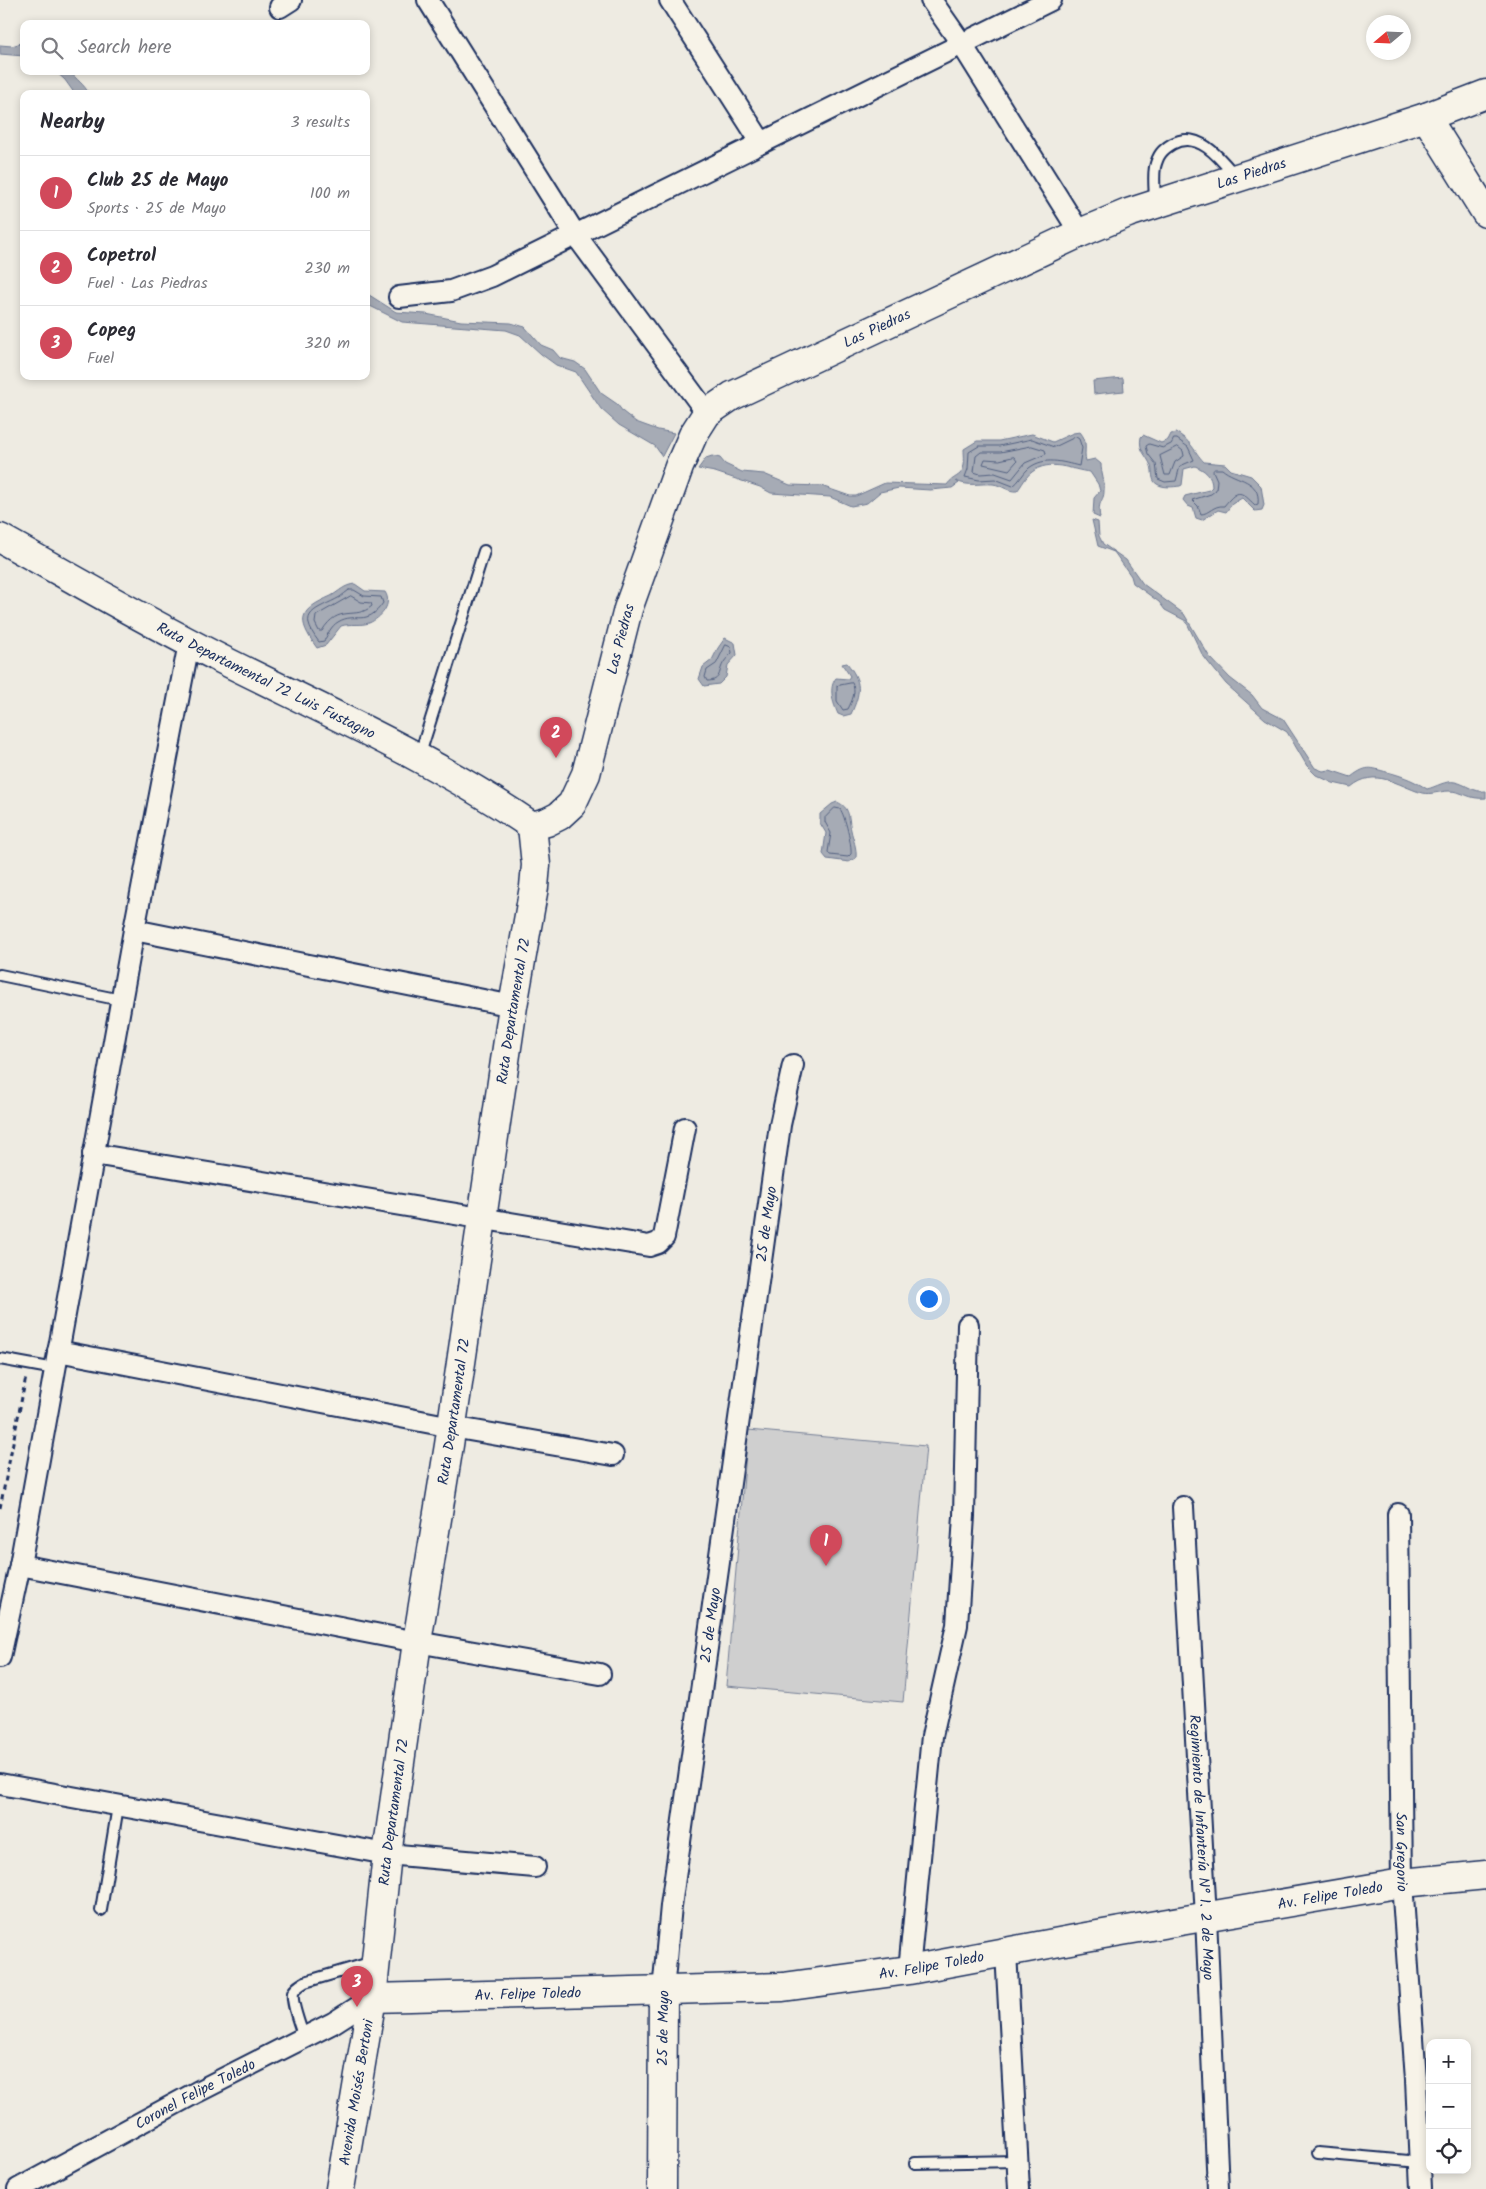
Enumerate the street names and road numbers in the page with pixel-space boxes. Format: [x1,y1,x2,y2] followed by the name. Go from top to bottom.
[1214,152,1290,197] street label: Las Piedras
[839,303,915,355] street label: Las Piedras
[601,600,642,677] street label: Las Piedras
[152,616,380,746] street label: Ruta Departamental 72 Luis Fustagno
[491,936,538,1086] street label: Ruta Departamental 72
[750,1185,784,1263] street label: 25 de Mayo
[432,1337,477,1487] street label: Ruta Departamental 72
[694,1586,728,1664] street label: 25 de Mayo
[1182,1714,1220,1981] street label: Regimiento de Infantería N° 1. 2 de Mayo
[373,1737,416,1887] street label: Ruta Departamental 72
[1388,1812,1414,1893] street label: San Gregorio
[1276,1875,1385,1917] street label: Av. Felipe Toledo
[877,1945,986,1987] street label: Av. Felipe Toledo
[474,1981,582,2008] street label: Av. Felipe Toledo
[651,1990,677,2066] street label: 25 de Mayo
[333,2016,381,2167] street label: Avenida Moisés Bertoni
[131,2053,260,2136] street label: Coronel Felipe Toledo

